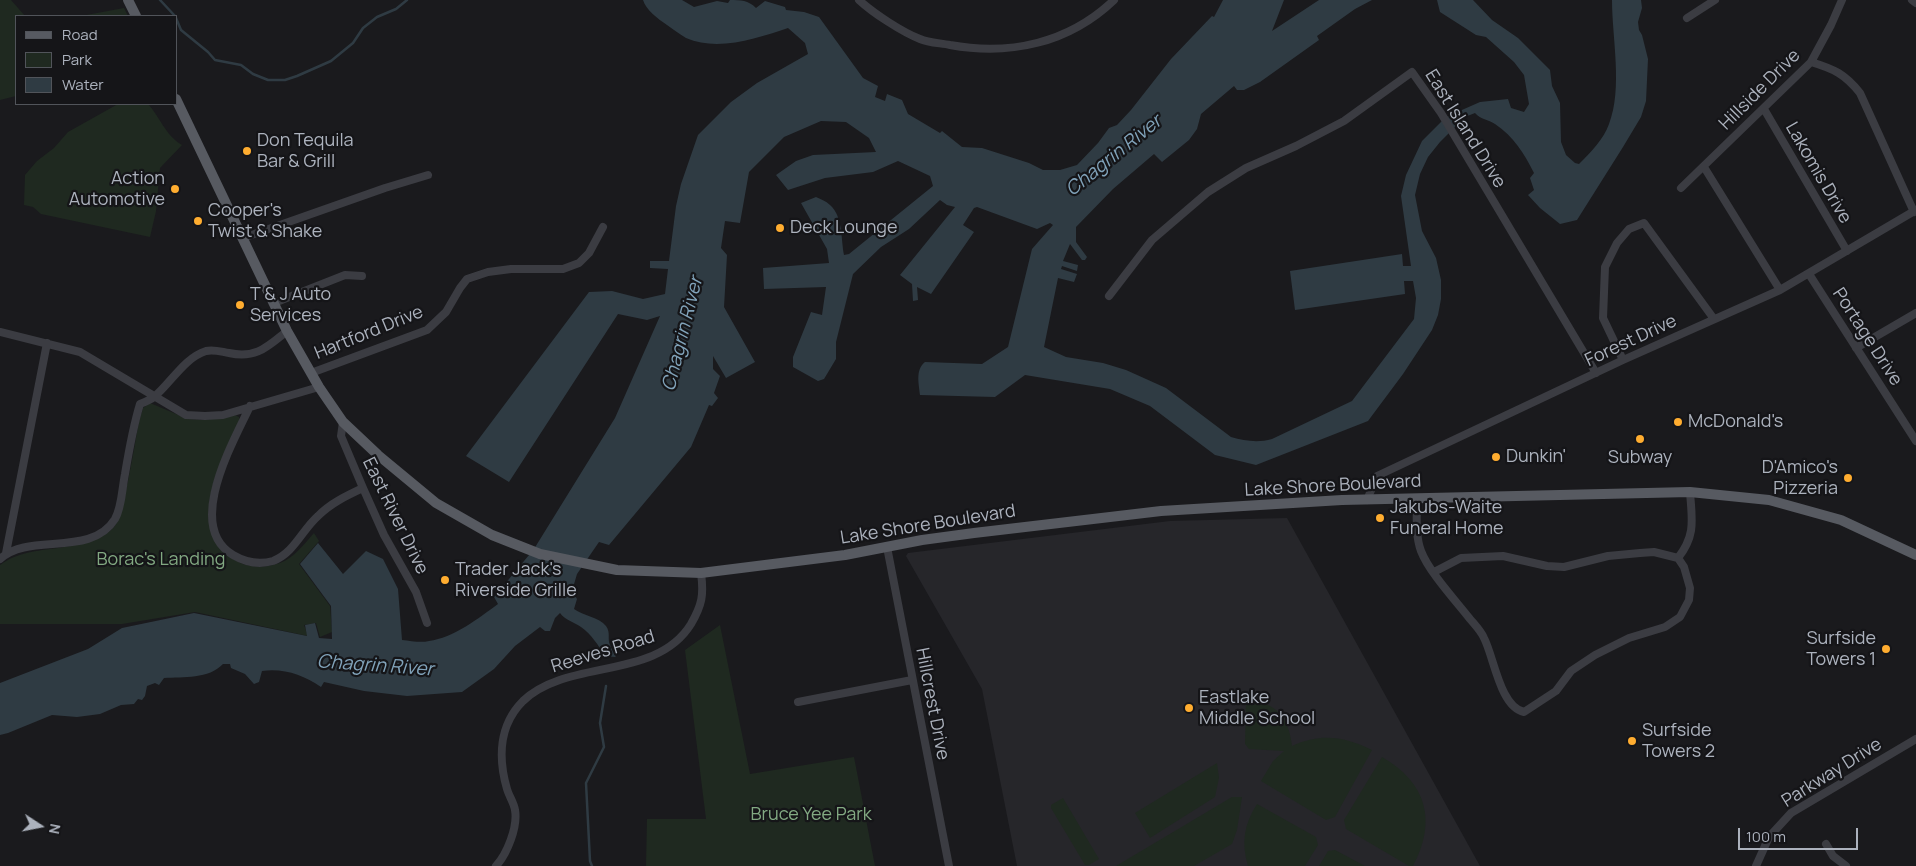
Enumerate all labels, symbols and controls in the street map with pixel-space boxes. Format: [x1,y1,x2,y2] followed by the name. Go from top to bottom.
[15,15,178,105] legend
[62,24,98,45] text: Road
[1715,45,1805,135] street label: Hillside Drive
[62,49,92,70] text: Park
[1420,66,1510,192] street label: East Island Drive
[62,74,104,95] text: Water
[1061,110,1167,202] water label: Chagrin River
[1780,119,1856,227] street label: Lakomis Drive
[257,130,354,172] place label: Don Tequila Bar & Grill
[241,145,253,157] marker: Don Tequila Bar & Grill
[69,168,165,210] place label: Action Automotive
[169,183,181,195] marker: Action Automotive
[208,200,322,242] place label: Cooper's Twist & Shake
[192,215,204,227] marker: Cooper's Twist & Shake
[790,217,897,239] place label: Deck Lounge
[774,222,786,234] marker: Deck Lounge
[658,275,708,393] water label: Chagrin River
[250,284,331,326] place label: T & J Auto Services
[1827,284,1907,390] street label: Portage Drive
[234,299,246,311] marker: T & J Auto Services
[311,301,427,365] street label: Hartford Drive
[1582,310,1680,372] street label: Forest Drive
[1688,411,1783,433] place label: McDonald's
[1672,416,1684,428] marker: McDonald's
[1634,433,1646,445] marker: Subway
[1506,446,1566,468] place label: Dunkin'
[1608,447,1672,469] place label: Subway
[1490,451,1502,463] marker: Dunkin'
[357,454,433,578] street label: East River Drive
[1762,457,1838,499] place label: D'Amico's Pizzeria
[1244,471,1422,501] street label: Lake Shore Boulevard
[1842,472,1854,484] marker: D'Amico's Pizzeria
[1390,497,1504,540] place label: Jakubs-Waite Funeral Home
[839,500,1017,550] street label: Lake Shore Boulevard
[1374,512,1386,524] marker: Jakubs-Waite Funeral Home
[97,549,225,571] park label: Borac's Landing
[455,559,577,602] place label: Trader Jack's Riverside Grille
[439,574,451,586] marker: Trader Jack's Riverside Grille
[549,626,657,678] street label: Reeves Road
[1806,628,1876,670] place label: Surfside Towers 1
[1880,643,1892,655] marker: Surfside Towers 1
[911,646,953,762] street label: Hillcrest Drive
[316,651,434,681] water label: Chagrin River
[1199,687,1315,730] place label: Eastlake Middle School
[1183,702,1195,714] marker: Eastlake Middle School
[1642,720,1715,762] place label: Surfside Towers 2
[1778,734,1886,812] street label: Parkway Drive
[1626,735,1638,747] marker: Surfside Towers 2
[15,801,65,851] north arrow
[750,804,872,826] park label: Bruce Yee Park
[1741,818,1861,850] scale bar
[45,822,66,836] text: N
[1746,826,1786,847] text: 100 m

